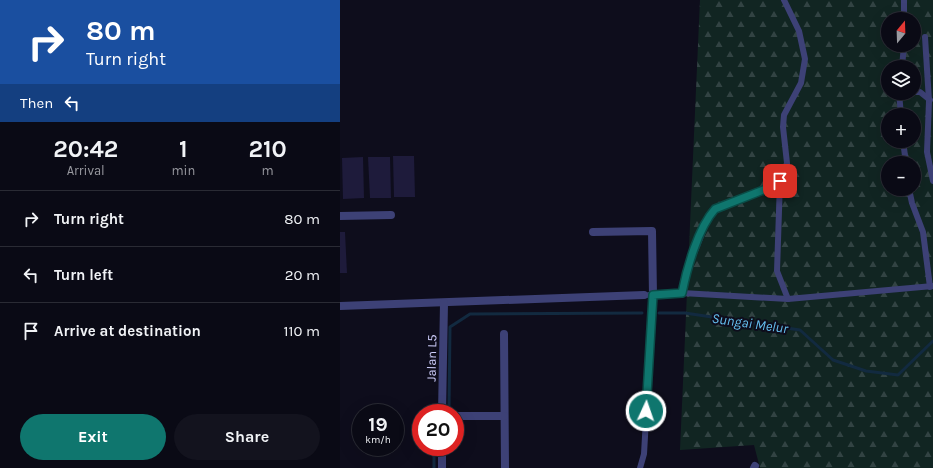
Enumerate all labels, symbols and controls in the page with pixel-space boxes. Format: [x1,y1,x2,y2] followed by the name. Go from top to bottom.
[881,12,921,52] north arrow
[881,12,921,196] map controls
[86,14,155,47] text: 80 m
[20,16,72,68] icon: right
[86,48,166,70] text: Turn right
[881,60,921,100] button: layers
[61,92,83,114] icon: left
[20,94,53,112] text: Then
[881,108,921,148] button: +
[53,135,118,163] text: 20:42
[179,135,188,163] text: 1
[249,135,287,163] text: 210
[881,156,921,196] button: −
[67,163,105,178] text: Arrival
[171,163,195,178] text: min
[262,163,274,178] text: m
[763,164,797,198] pin
[769,170,791,192] icon: arrive
[20,208,42,230] icon: right
[54,210,124,228] text: Turn right
[284,210,320,228] text: 80 m
[20,264,42,286] icon: left
[54,266,113,284] text: Turn left
[285,266,320,284] text: 20 m
[711,310,790,337] water label: Sungai Melur
[20,320,42,342] icon: arrive
[54,322,201,340] text: Arrive at destination
[284,322,320,340] text: 110 m
[424,334,439,382] street label: Jalan L5
[625,390,667,432] position arrow
[412,404,464,456] speed limit sign: 20
[368,413,388,436] text: 19
[20,414,166,460] button: Exit
[174,414,320,460] button: Share
[365,434,391,446] text: km/h

